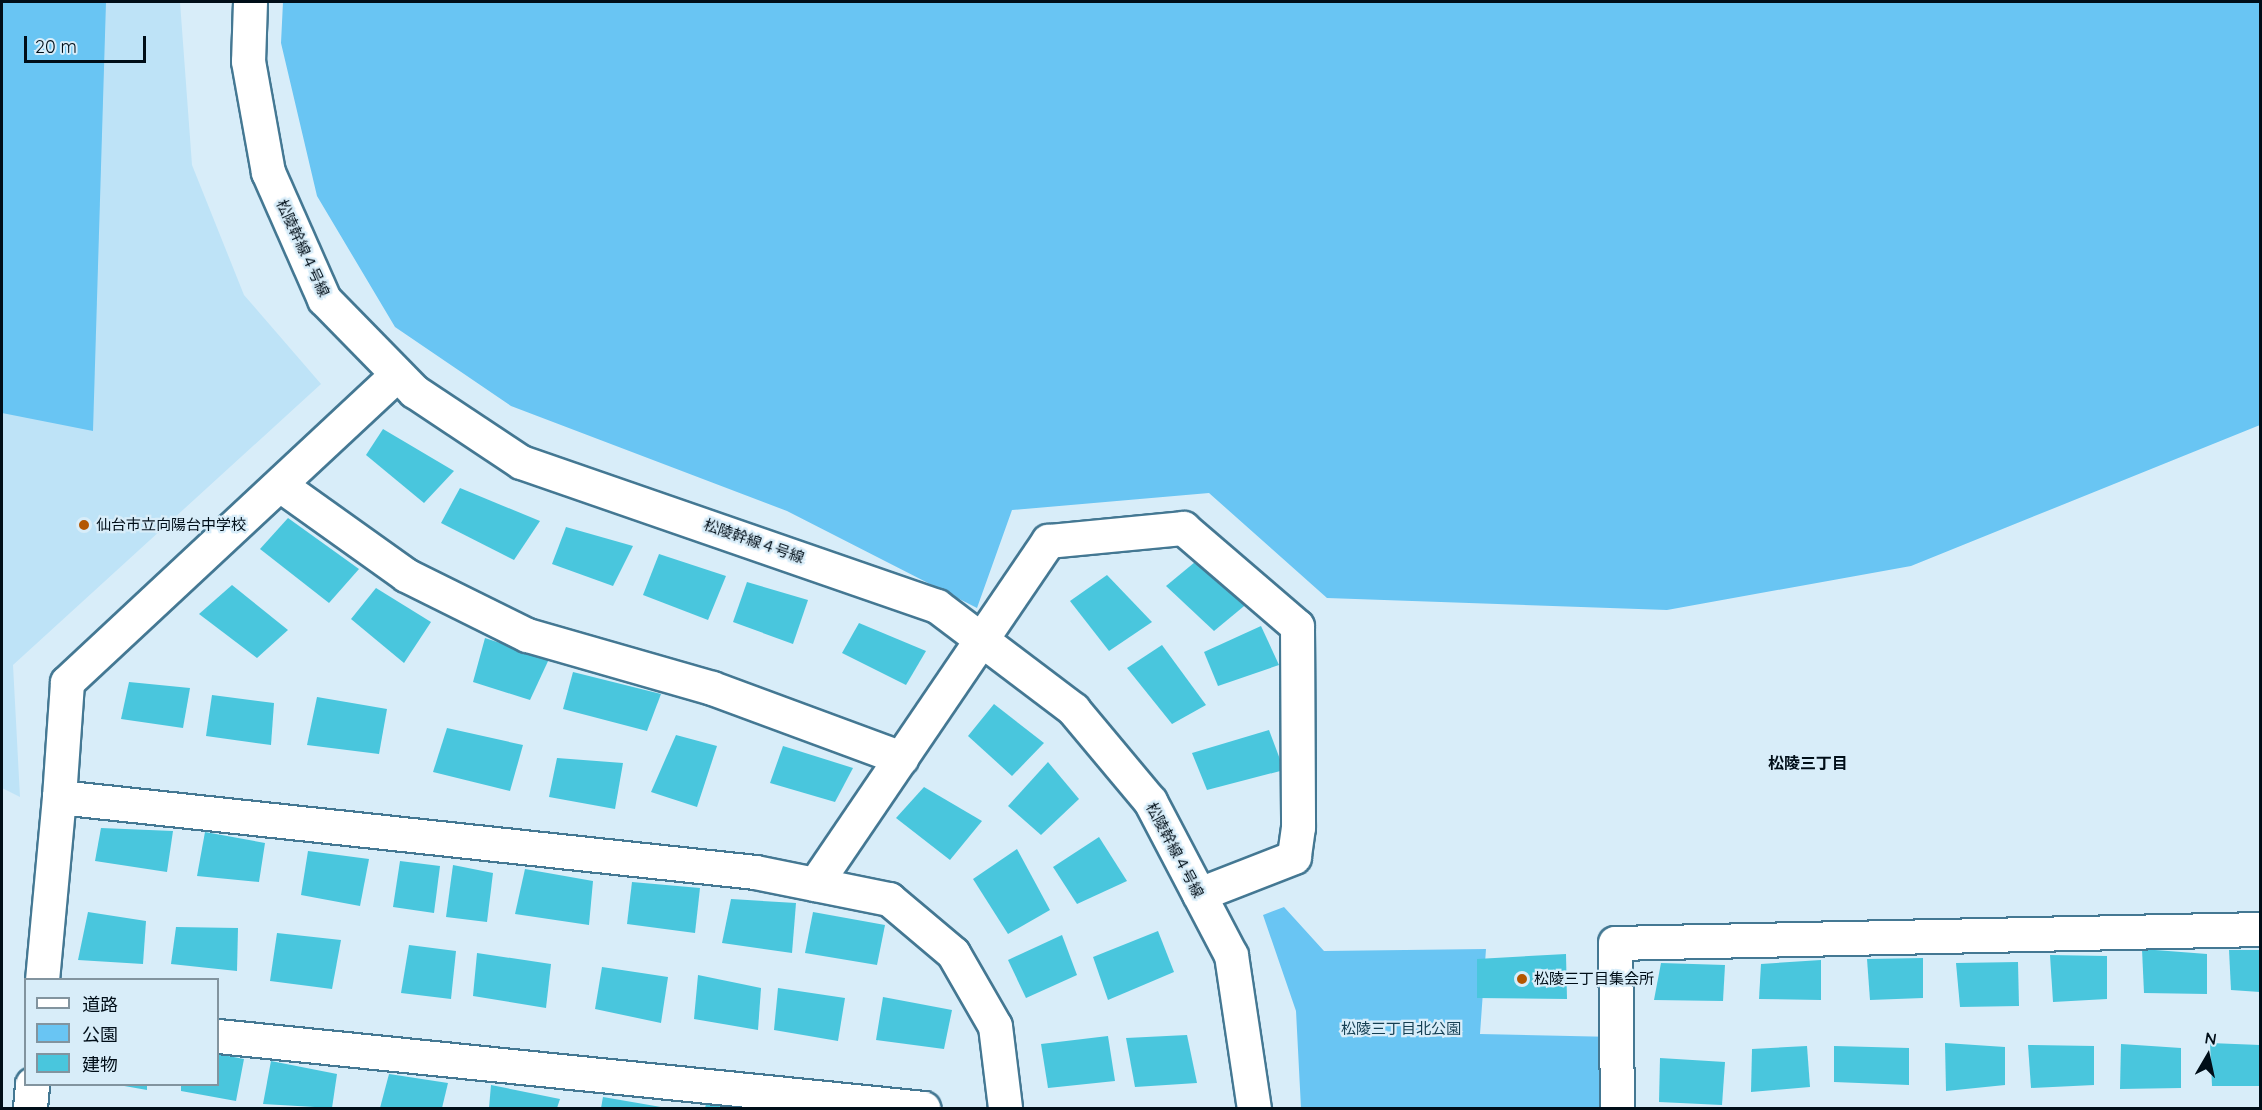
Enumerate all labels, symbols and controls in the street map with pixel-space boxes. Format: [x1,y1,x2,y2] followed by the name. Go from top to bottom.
[27,24,148,62] scale bar
[35,35,77,58] text: 20 m
[273,197,333,299] street label: 松陵幹線４号線
[701,515,807,567] street label: 松陵幹線４号線
[96,516,246,534] place label: 仙台市立向陽台中学校
[77,518,91,532] marker: 仙台市立向陽台中学校
[1768,753,1848,773] district label: 松陵三丁目
[1142,799,1208,901] street label: 松陵幹線４号線
[1534,970,1654,988] place label: 松陵三丁目集会所
[1515,972,1529,986] marker: 松陵三丁目集会所
[24,978,219,1086] legend
[82,993,118,1016] text: 道路
[1341,1020,1461,1038] park label: 松陵三丁目北公園
[82,1023,118,1046] text: 公園
[2178,1026,2238,1086] north arrow
[2203,1027,2218,1049] text: N
[82,1053,118,1076] text: 建物

